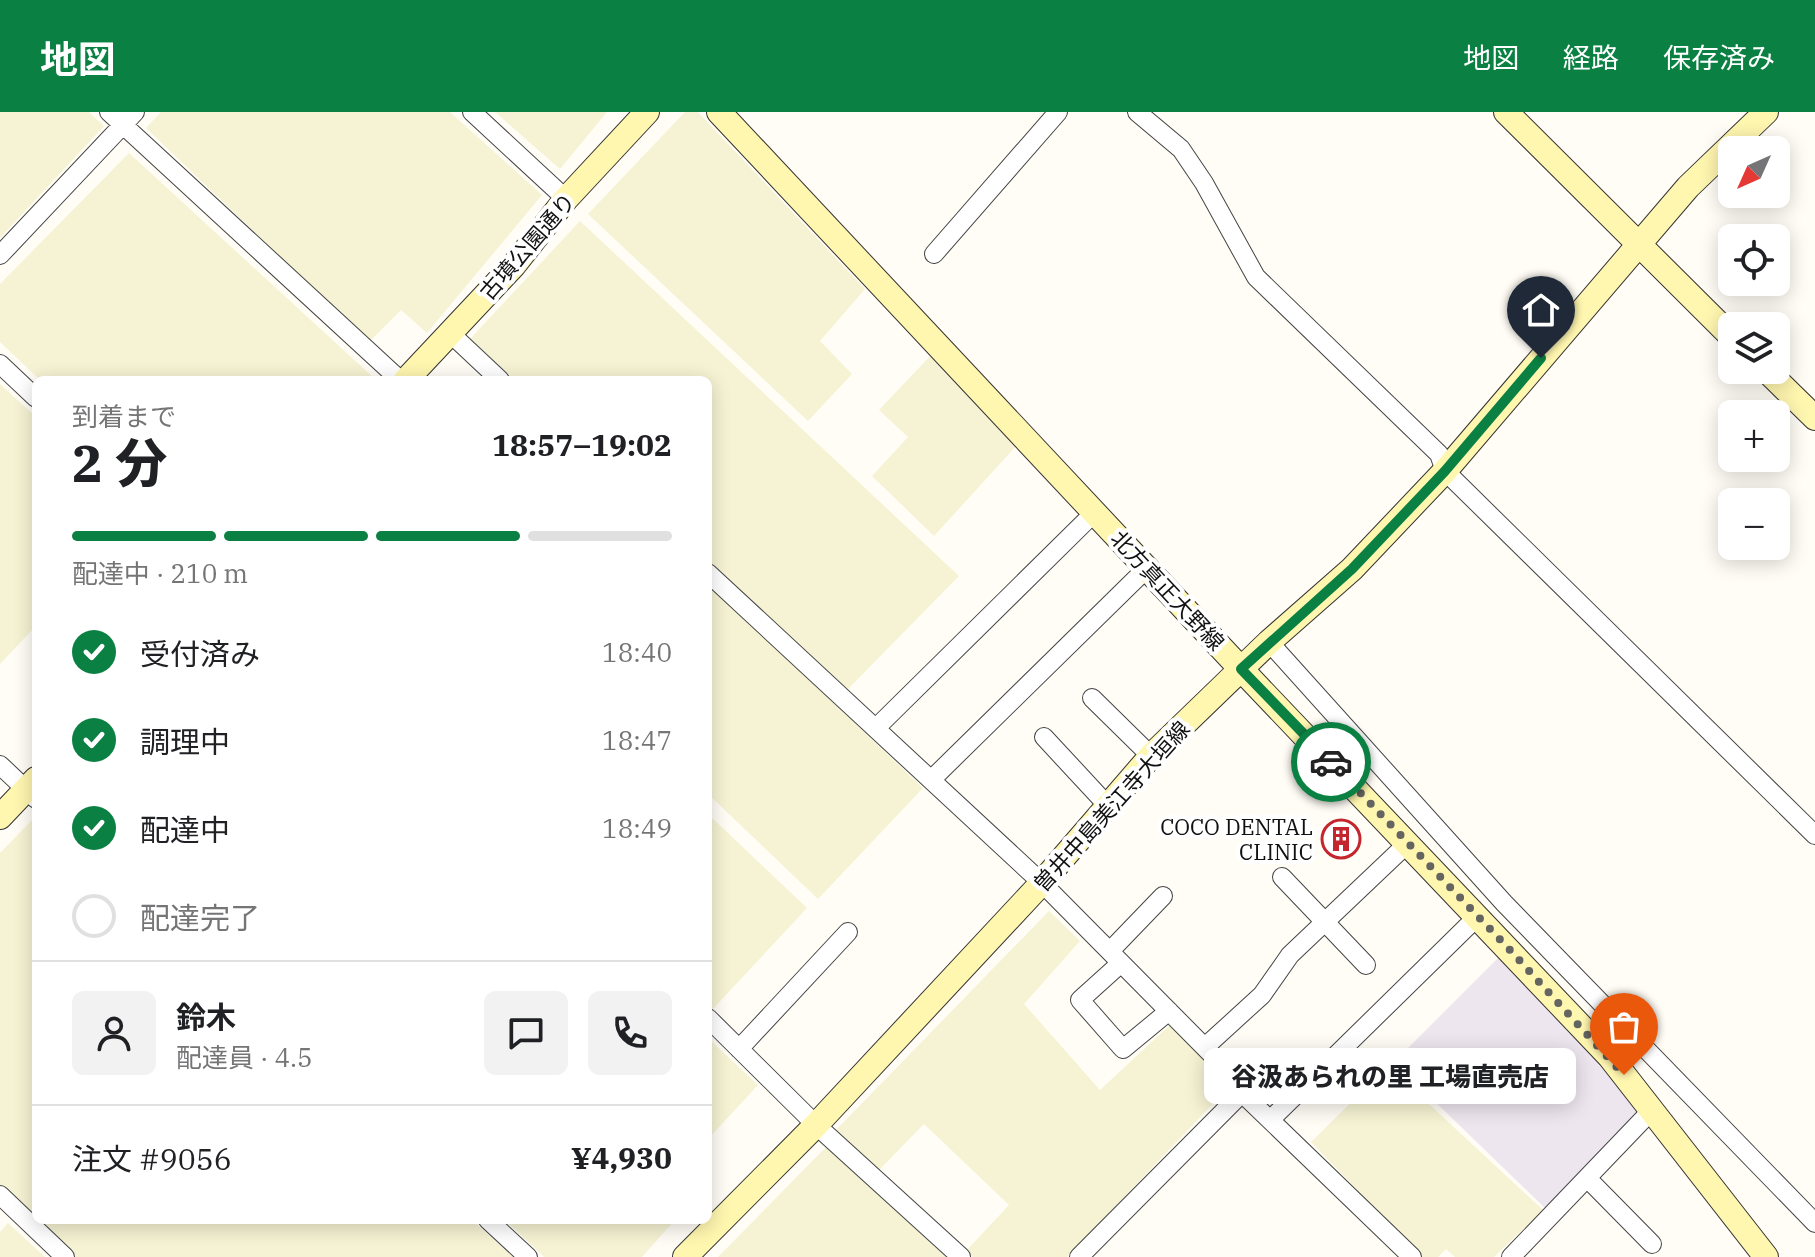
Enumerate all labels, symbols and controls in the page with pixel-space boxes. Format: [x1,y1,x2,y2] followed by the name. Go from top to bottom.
[40,34,116,83] text: 地図
[1463,39,1519,76] text: 地図
[1563,39,1619,76] text: 経路
[1663,39,1775,76] text: 保存済み
[1718,136,1790,208] north arrow
[1718,136,1790,560] map controls
[473,187,581,305] street label: 古墳公園通り
[1718,224,1790,296] button: locate
[1507,276,1575,358] pin
[1519,288,1563,332] icon: home
[1718,312,1790,384] button: layers
[72,399,176,433] text: 到着まで
[1718,400,1790,472] button: +
[492,425,672,464] text: 18:57–19:02
[72,429,167,496] text: 2 分
[1718,488,1790,560] button: −
[1105,524,1231,656] street label: 北方真正大野線
[72,556,248,590] text: 配達中 · 210 m
[72,630,116,674] icon: check
[140,634,260,673] text: 受付済み
[602,635,672,669] text: 18:40
[1027,715,1195,897] street label: 曽井中島美江寺大垣線
[72,718,116,762] icon: check
[140,722,230,761] text: 調理中
[1291,722,1371,802] courier
[602,723,672,757] text: 18:47
[1309,740,1353,784] icon: car
[72,806,116,850] icon: check
[140,810,230,849] text: 配達中
[602,811,672,845] text: 18:49
[1160,812,1313,866] place label: COCO DENTAL CLINIC
[1320,818,1362,860] building icon: COCO DENTAL CLINIC
[140,898,260,937] text: 配達完了
[72,991,156,1075] button: person
[484,991,568,1075] button: chat
[588,991,672,1075] button: phone
[1590,993,1658,1075] pin
[176,997,236,1036] text: 鈴木
[1602,1005,1646,1049] icon: bag
[176,1040,313,1074] text: 配達員 · 4.5
[1204,1047,1576,1103] callout: 谷汲あられの里 工場直売店
[1231,1059,1549,1093] text: 谷汲あられの里 工場直売店
[571,1138,672,1177] text: ¥4,930
[72,1139,232,1178] text: 注文 #9056

